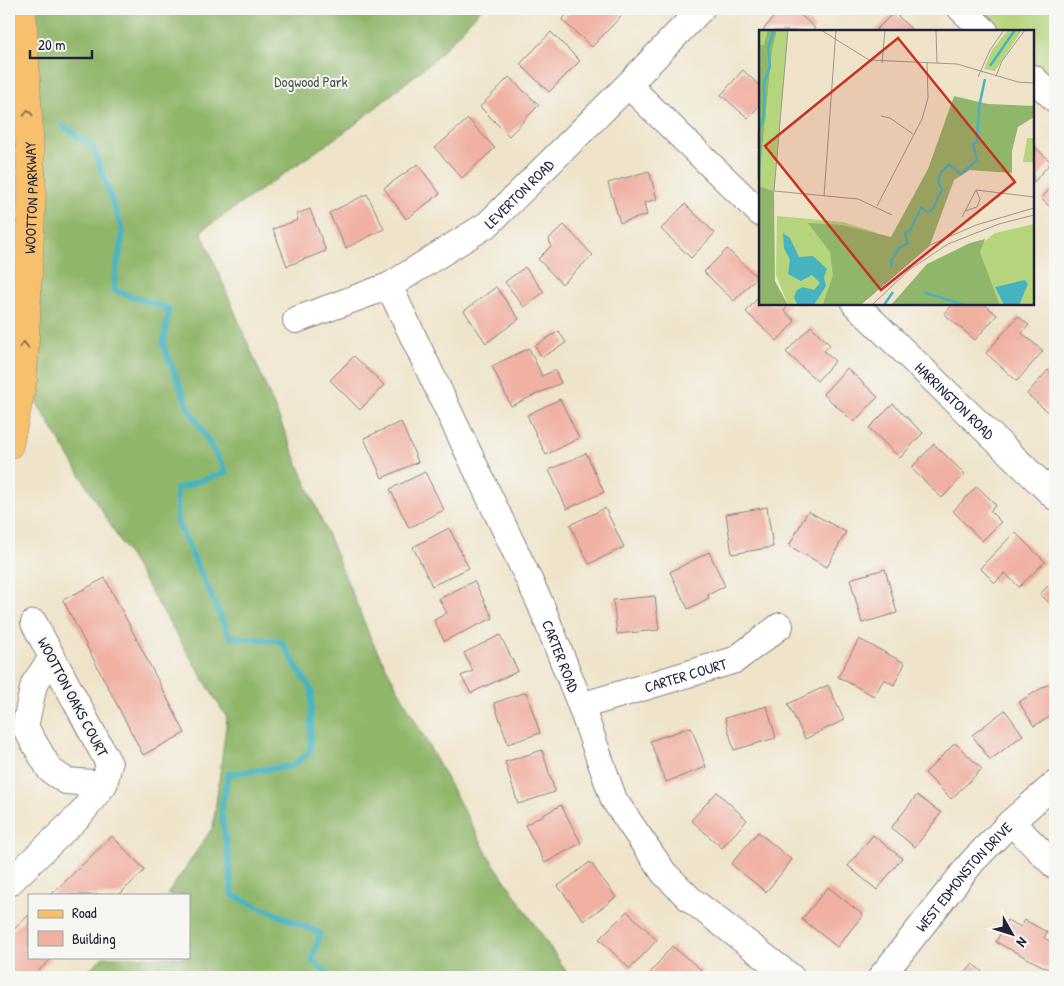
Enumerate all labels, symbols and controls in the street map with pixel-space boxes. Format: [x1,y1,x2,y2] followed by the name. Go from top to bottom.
[30,28,92,60] scale bar
[759,30,1034,305] inset map
[38,34,65,55] text: 20 m
[274,71,348,92] park label: Dogwood Park
[23,109,34,117] one-way arrow
[18,141,43,254] street label: WOOTTON PARKWAY
[479,154,559,233] street label: LEVERTON ROAD
[19,341,30,349] one-way arrow
[911,357,1000,444] street label: HARRINGTON ROAD
[537,617,585,696] street label: CARTER ROAD
[33,634,114,761] street label: WOOTTON OAKS COURT
[642,652,730,697] street label: CARTER COURT
[910,817,1017,936] street label: WEST EDMONSTON DRIVE
[28,894,190,958] legend
[72,902,97,923] text: Road
[986,908,1036,958] north arrow
[72,928,116,949] text: Building
[1012,934,1032,952] text: N

